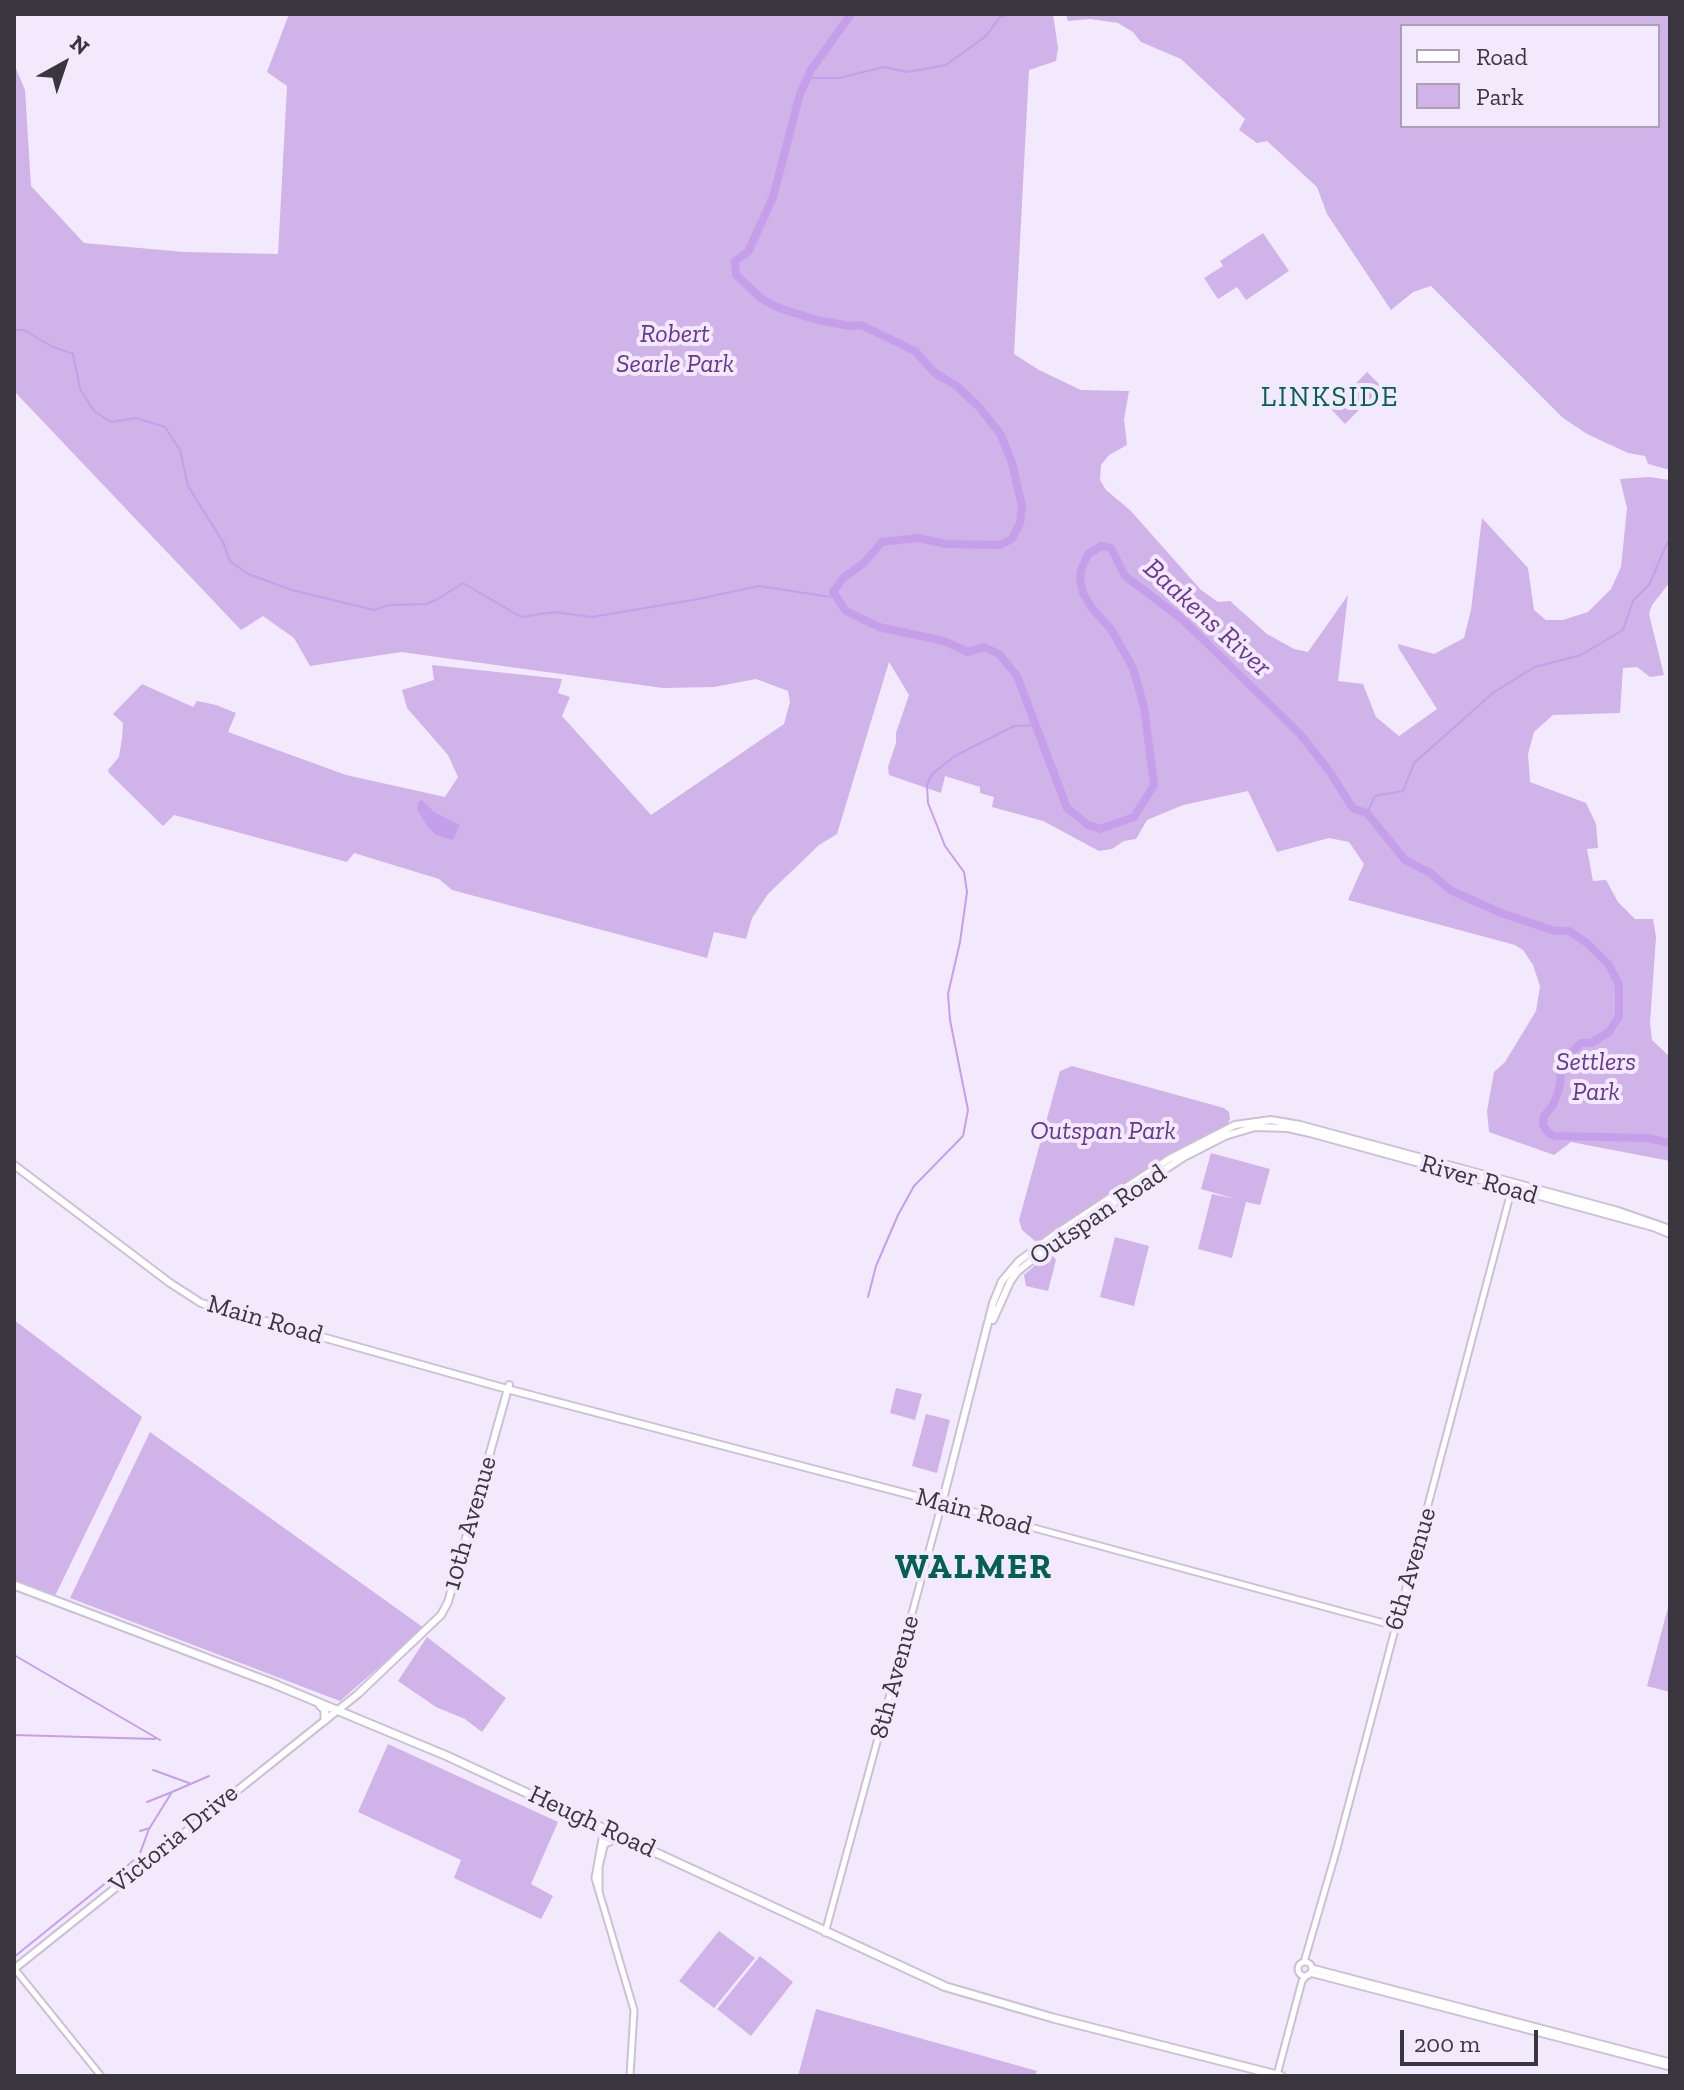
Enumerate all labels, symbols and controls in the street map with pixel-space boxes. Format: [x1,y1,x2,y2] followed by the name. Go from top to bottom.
[24,24,104,104] north arrow
[1400,24,1660,128] legend
[65,30,95,61] text: N
[1476,42,1528,71] text: Road
[1476,82,1524,111] text: Park
[616,319,734,380] park label: Robert Searle Park
[1261,381,1399,415] district label: LINKSIDE
[1136,552,1278,684] water label: Baakens River
[1556,1047,1636,1108] park label: Settlers Park
[1030,1116,1176,1148] park label: Outspan Park
[1417,1148,1541,1212] street label: River Road
[1024,1158,1172,1272] street label: Outspan Road
[203,1289,327,1351] street label: Main Road
[436,1453,504,1593] street label: 10th Avenue
[912,1482,1036,1542] street label: Main Road
[1379,1504,1443,1634] street label: 6th Avenue
[895,1548,1053,1588] district label: WALMER
[864,1612,926,1742] street label: 8th Avenue
[103,1778,245,1900] street label: Victoria Drive
[524,1779,660,1865] street label: Heugh Road
[1404,2014,1542,2064] scale bar
[1414,2029,1480,2058] text: 200 m

